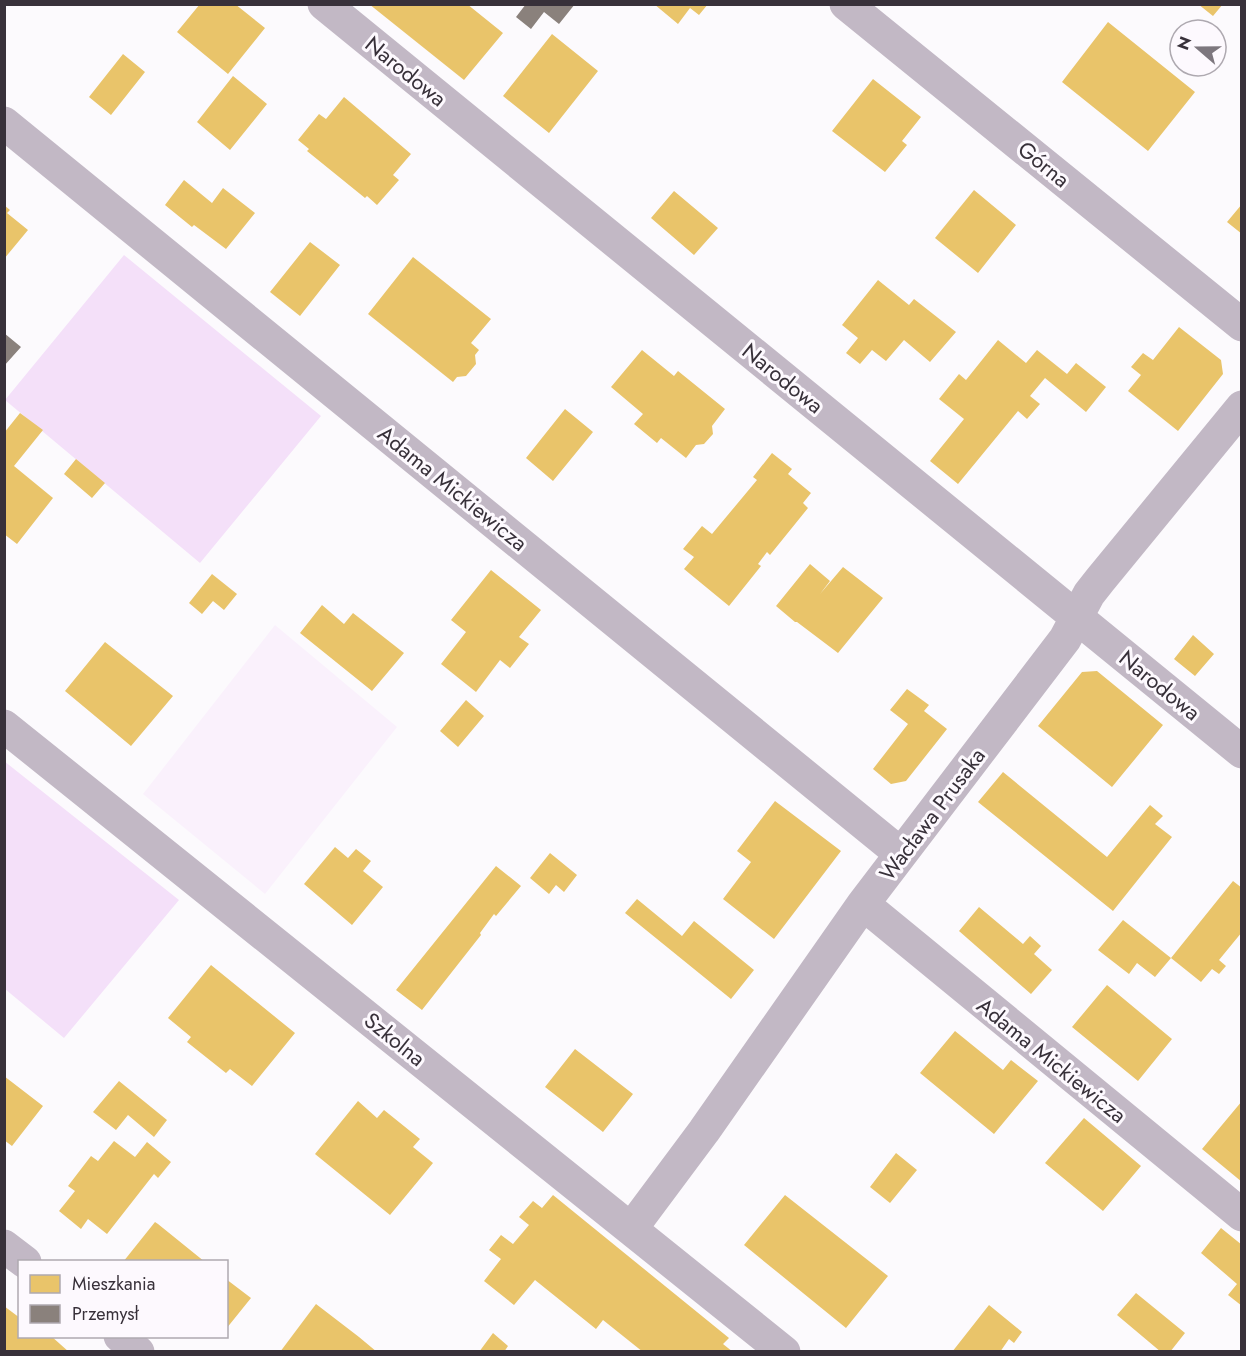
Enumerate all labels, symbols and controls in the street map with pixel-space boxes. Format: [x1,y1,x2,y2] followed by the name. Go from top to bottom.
[1168,18,1228,78] north arrow
[358,28,454,114] street label: Narodowa
[1171,33,1197,53] text: N
[1011,133,1077,195] street label: Górna
[735,335,831,421] street label: Narodowa
[371,418,535,558] street label: Adama Mickiewicza
[1112,642,1208,728] street label: Narodowa
[871,741,993,887] street label: Wacława Prusaka
[970,990,1134,1130] street label: Adama Mickiewicza
[357,1004,433,1074] street label: Szkolna
[18,1260,228,1338] legend
[72,1271,155,1297] text: Mieszkania
[72,1301,140,1327] text: Przemysł

